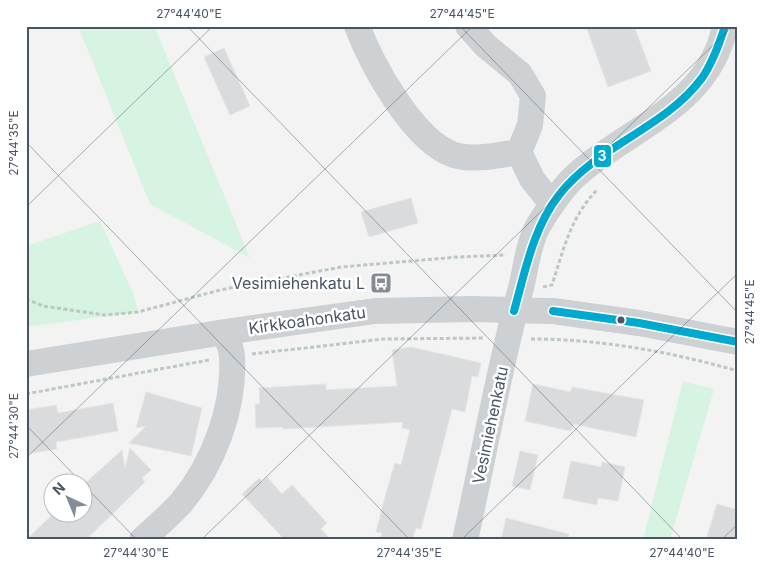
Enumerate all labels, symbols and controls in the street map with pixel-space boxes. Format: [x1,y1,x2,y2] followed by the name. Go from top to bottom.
[156,6,222,21] text: 27°44'40"E
[429,6,495,21] text: 27°44'45"E
[6,110,21,176] text: 27°44'35"E
[593,144,612,168] line badge: 3
[597,147,607,164] text: 3
[369,271,393,295] bus stop icon: Vesimiehenkatu L
[232,273,365,293] place label: Vesimiehenkatu L
[742,279,757,345] text: 27°44'45"E
[247,302,367,338] street label: Kirkkoahonkatu
[616,315,626,325] unlabelled marker
[468,364,512,486] street label: Vesimiehenkatu
[6,393,21,459] text: 27°44'30"E
[42,474,92,524] north arrow
[49,478,68,498] text: N
[103,545,169,560] text: 27°44'30"E
[376,545,442,560] text: 27°44'35"E
[649,545,715,560] text: 27°44'40"E

